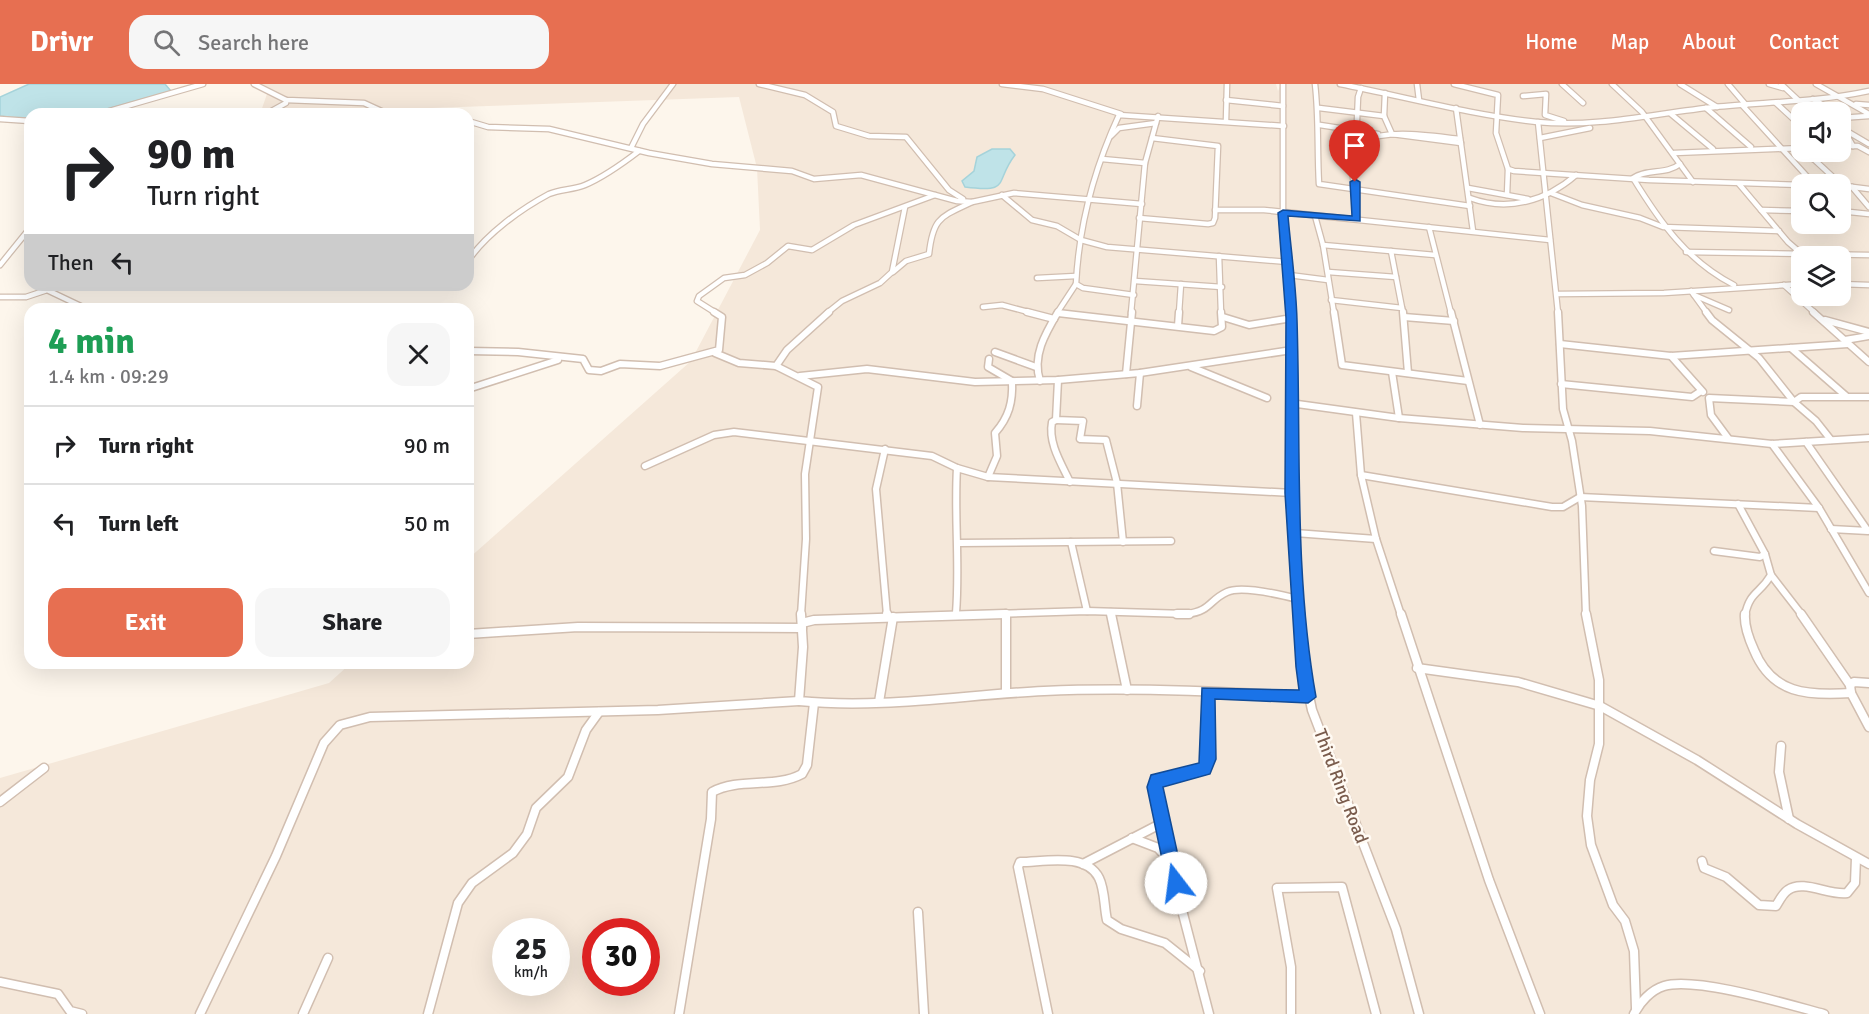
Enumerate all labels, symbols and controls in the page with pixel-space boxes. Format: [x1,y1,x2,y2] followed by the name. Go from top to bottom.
[129,15,549,69] search box
[30,25,93,59] text: Drivr
[150,26,183,59] icon: search
[198,29,309,56] text: Search here
[1525,29,1578,55] text: Home
[1611,29,1649,55] text: Map
[1682,29,1736,55] text: About
[1769,29,1839,55] text: Contact
[1791,102,1851,306] map controls
[1791,102,1851,162] button: sound
[1329,120,1380,182] pin
[147,129,236,180] text: 90 m
[1338,129,1371,162] icon: arrive
[48,132,126,210] icon: right
[1791,174,1851,234] button: search
[147,180,260,213] text: Turn right
[106,246,139,279] icon: left
[1791,246,1851,306] button: layers
[48,249,94,276] text: Then
[48,319,135,364] text: 4 min
[387,323,450,386] button: close
[48,364,169,389] text: 1.4 km · 09:29
[48,429,81,462] icon: right
[99,432,194,459] text: Turn right
[404,432,450,459] text: 90 m
[48,507,81,540] icon: left
[99,510,179,537] text: Turn left
[404,510,450,537] text: 50 m
[48,588,243,657] button: Exit
[255,588,450,657] button: Share
[1309,726,1373,846] street label: Third Ring Road
[1144,851,1208,915] position arrow
[582,918,660,996] speed limit sign: 30
[515,931,547,968] text: 25
[514,963,548,981] text: km/h

